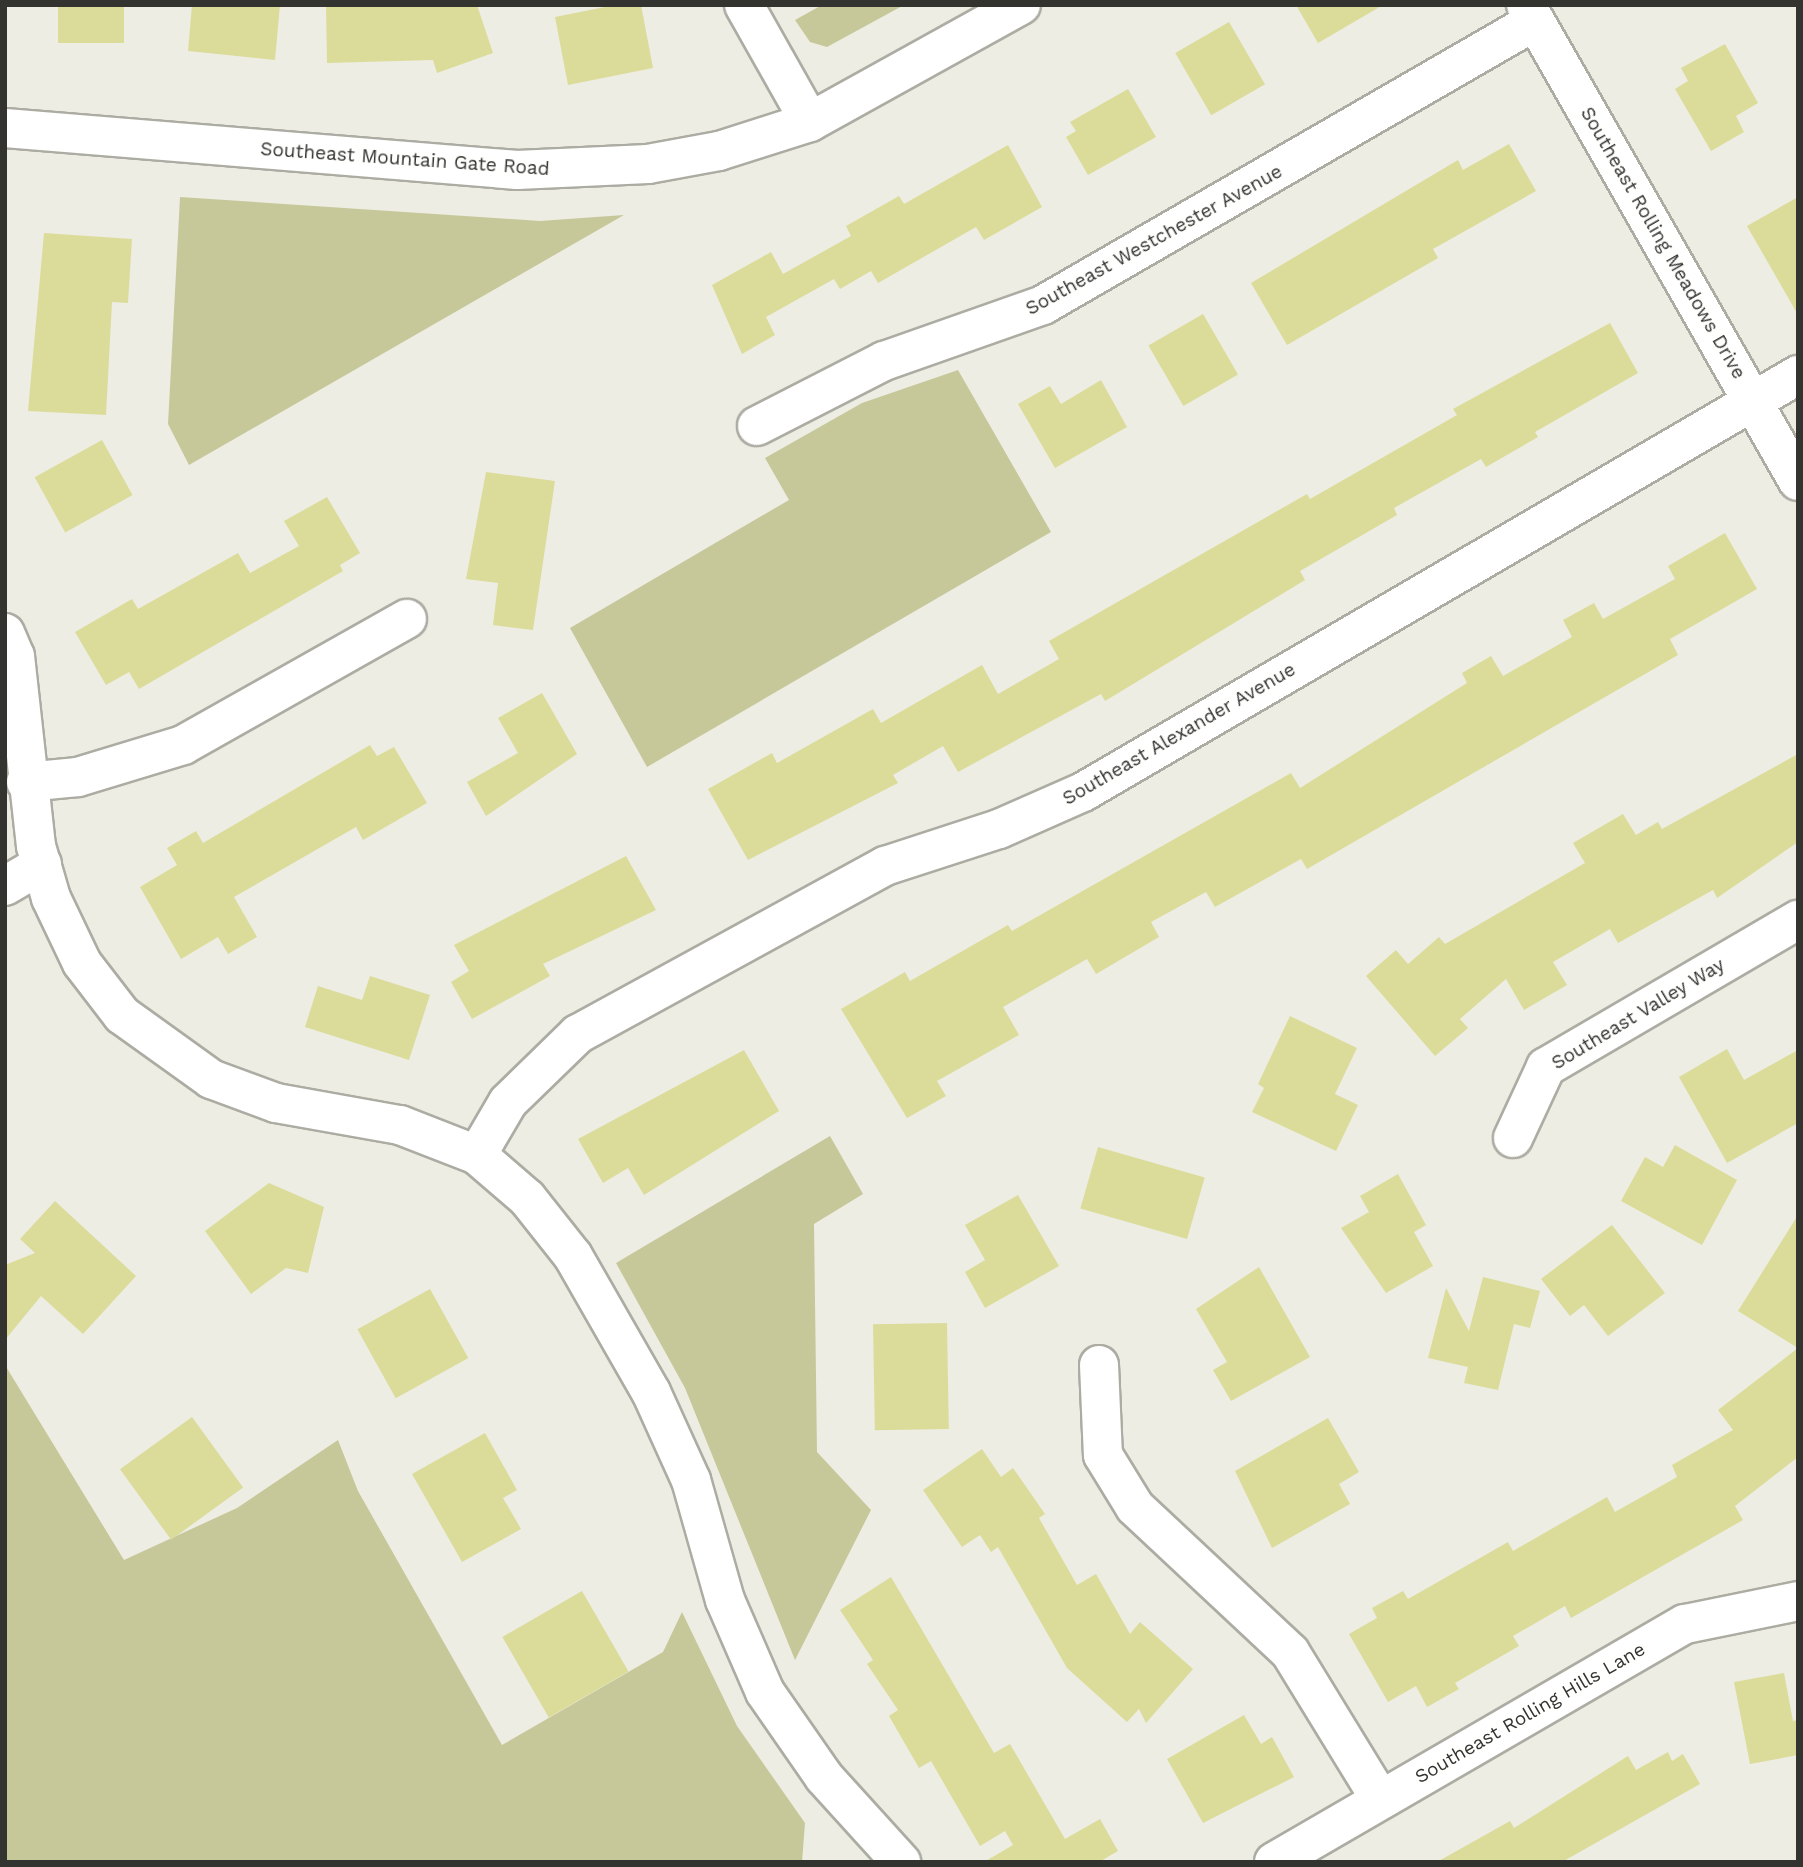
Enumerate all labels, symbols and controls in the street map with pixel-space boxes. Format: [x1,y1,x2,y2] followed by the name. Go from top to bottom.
[1576,103,1750,383] street label: Southeast Rolling Meadows Drive
[260,138,550,180] street label: Southeast Mountain Gate Road
[1021,159,1287,321] street label: Southeast Westchester Avenue
[1058,657,1300,811] street label: Southeast Alexander Avenue
[1547,953,1729,1075] street label: Southeast Valley Way
[1411,1638,1649,1788] street label: Southeast Rolling Hills Lane

